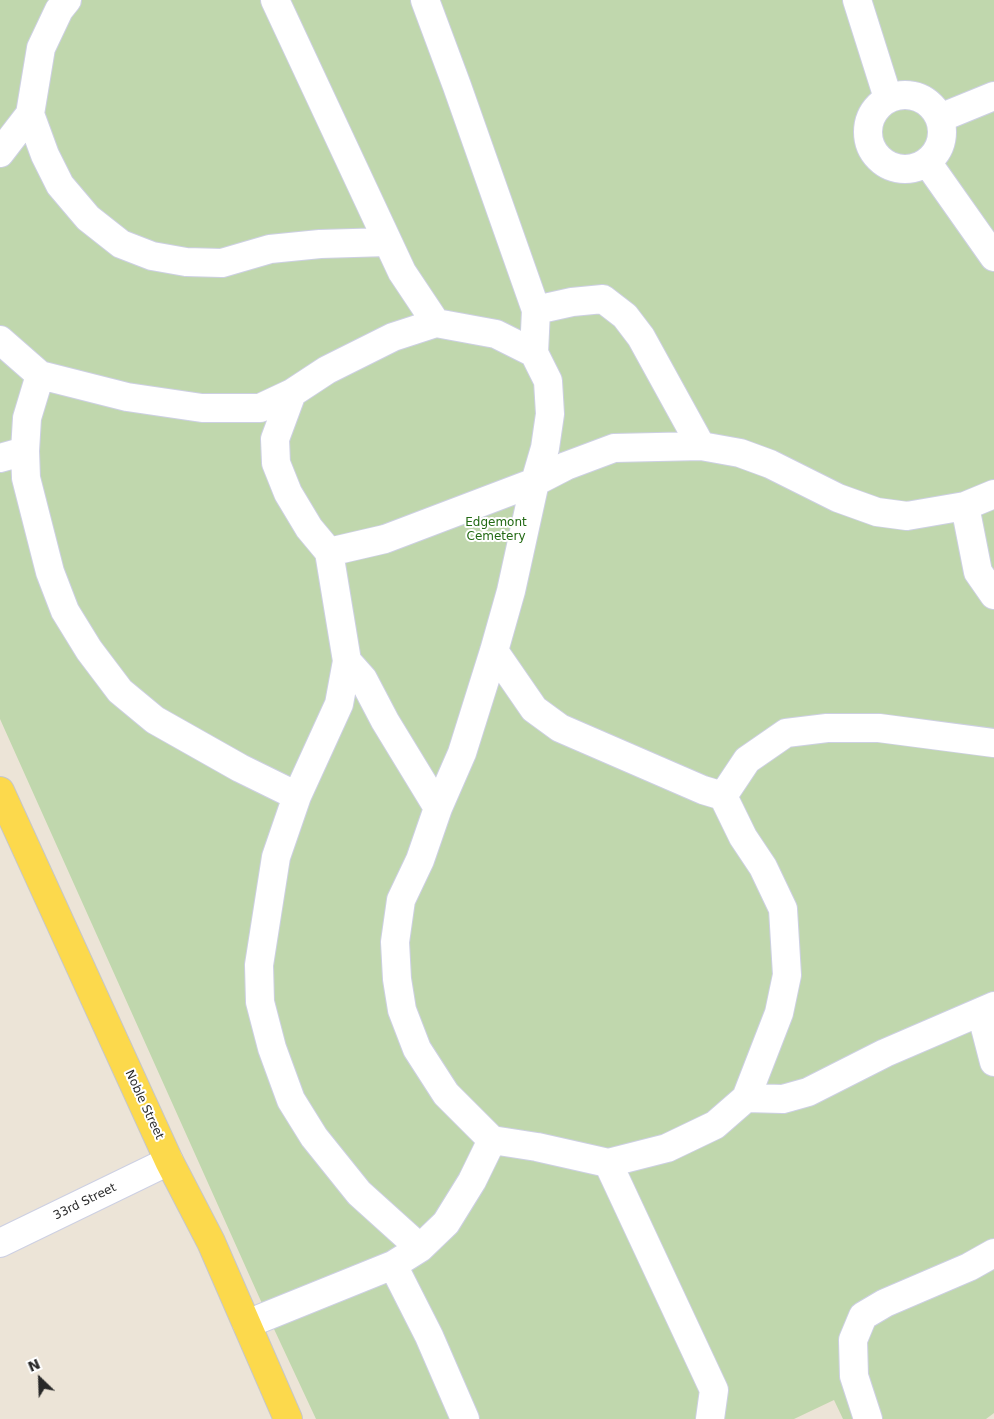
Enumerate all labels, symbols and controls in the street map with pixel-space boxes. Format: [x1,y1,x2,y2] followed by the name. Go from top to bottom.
[465,516,527,544] park label: Edgemont Cemetery
[122,1068,166,1142] street label: Noble Street
[51,1181,119,1223] street label: 33rd Street
[15,1354,65,1404] north arrow
[25,1356,43,1375] text: N

